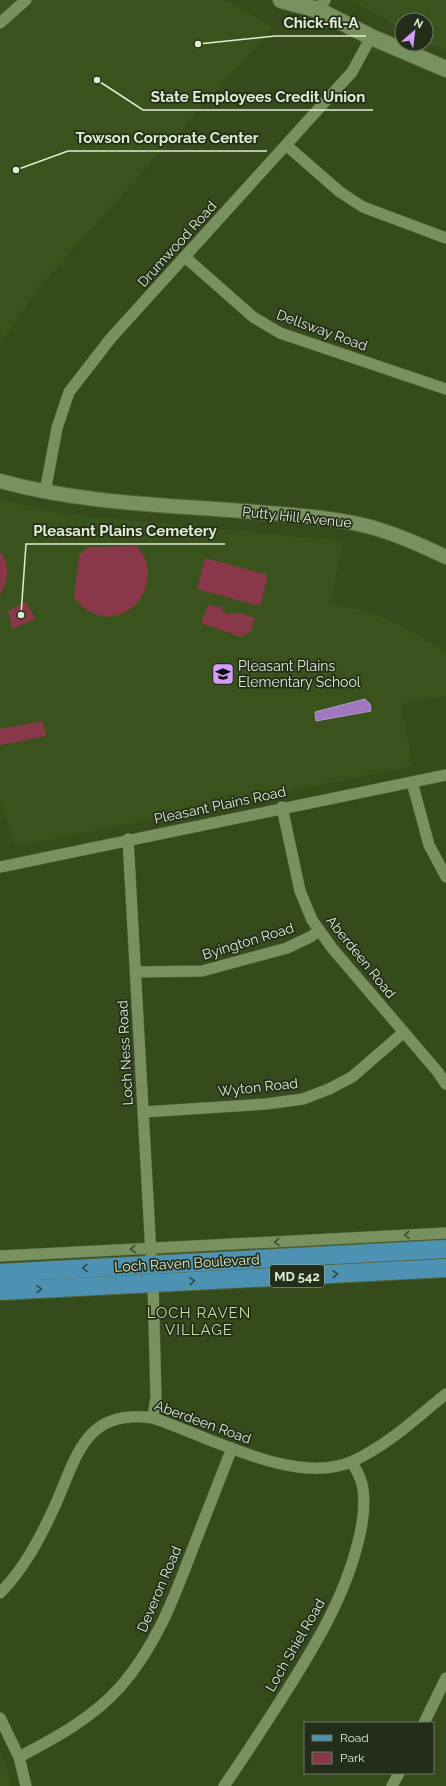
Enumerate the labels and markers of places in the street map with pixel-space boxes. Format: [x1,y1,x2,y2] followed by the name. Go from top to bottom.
[275,9,366,36] callout: Chick-fil-A
[143,83,373,110] callout: State Employees Credit Union
[68,124,267,151] callout: Towson Corporate Center
[26,517,225,544] callout: Pleasant Plains Cemetery
[238,658,361,690] place label: Pleasant Plains Elementary School
[210,661,236,687] school or university icon: Pleasant Plains Elementary School

